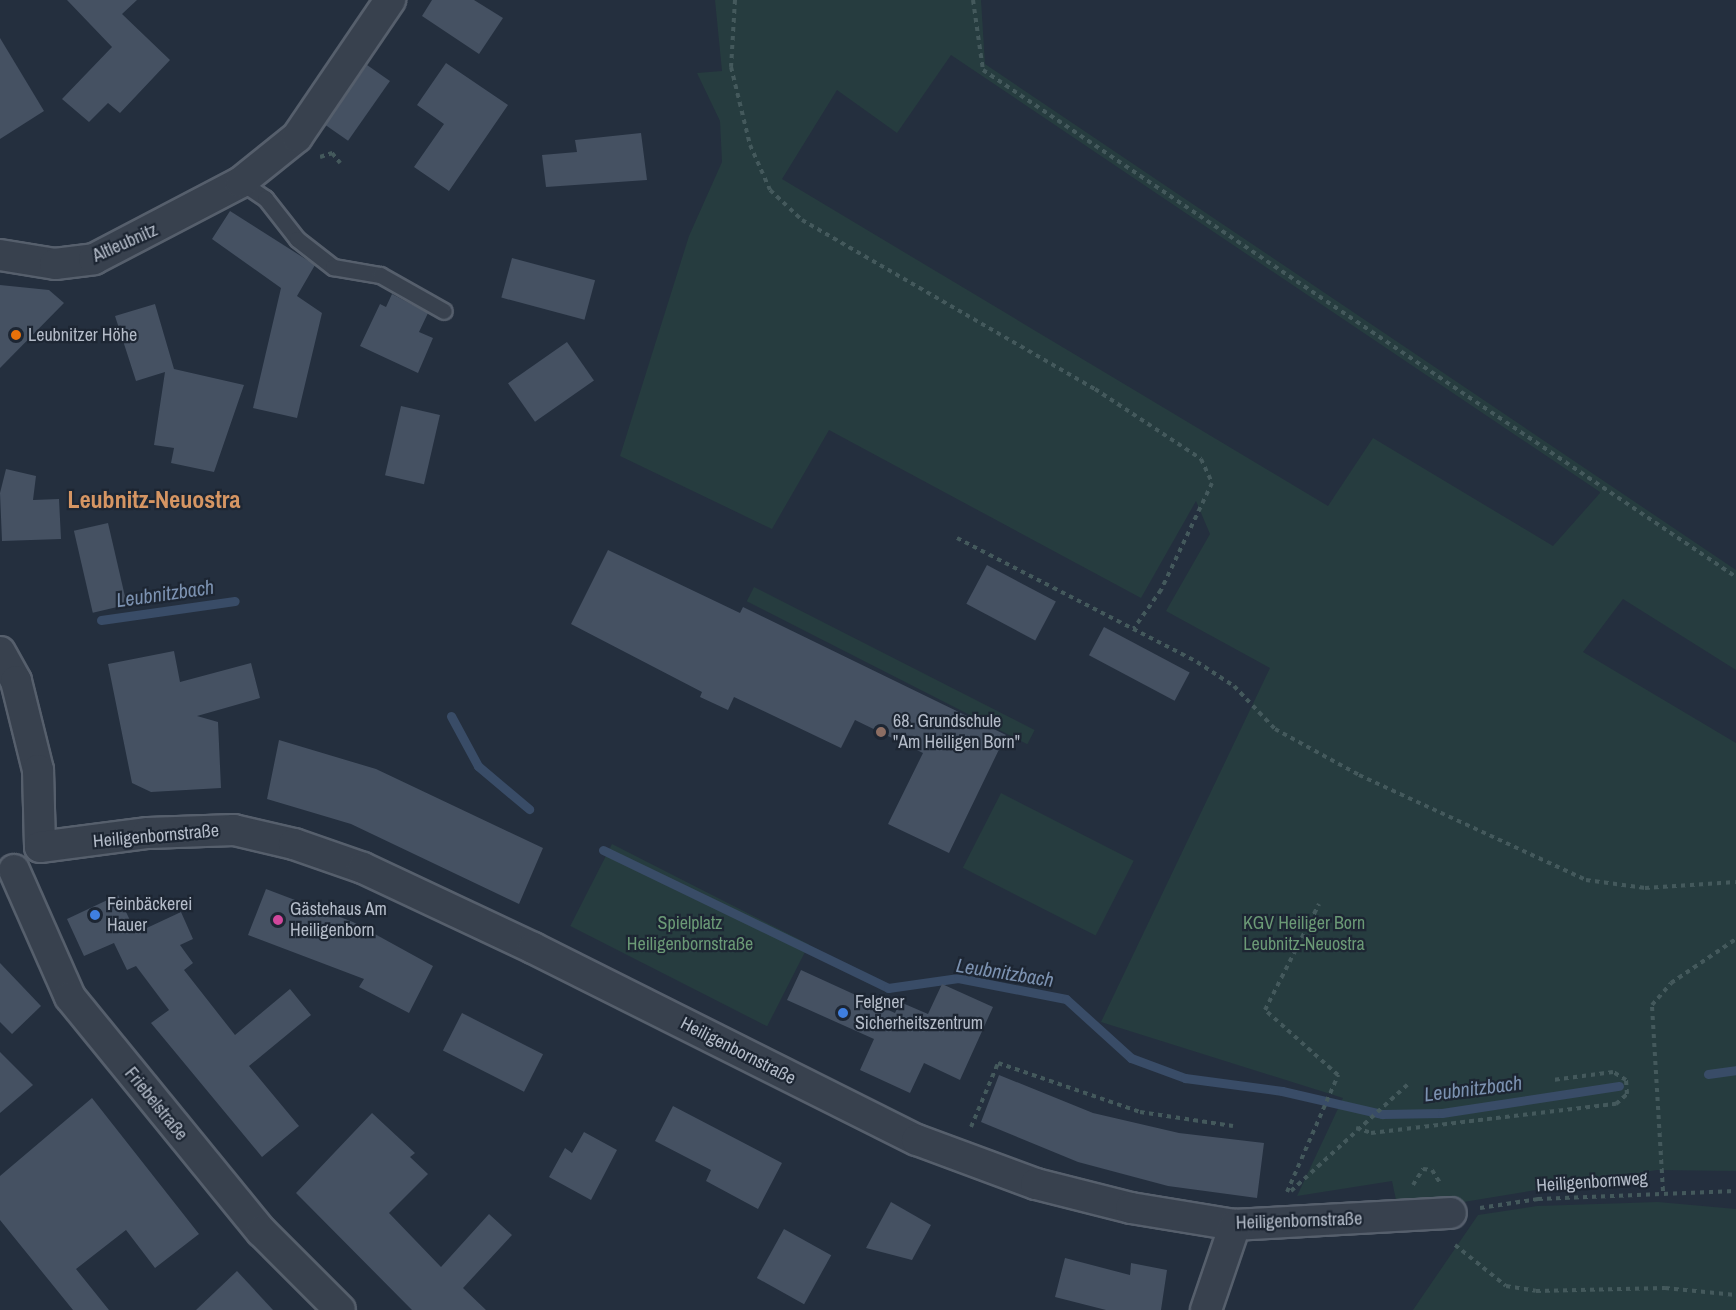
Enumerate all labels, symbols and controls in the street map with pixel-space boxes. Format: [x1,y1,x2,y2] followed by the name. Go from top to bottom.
[89,219,161,267] street label: Altleubnitz
[28,324,137,346] place label: Leubnitzer Höhe
[9,328,23,342] marker: Leubnitzer Höhe
[68,486,240,514] district label: Leubnitz-Neuostra
[115,574,215,612] water label: Leubnitzbach
[893,711,1020,754] place label: 68. Grundschule "Am Heiligen Born"
[874,725,888,739] marker: 68. Grundschule "Am Heiligen Born"
[92,820,220,852] street label: Heiligenbornstraße
[107,894,192,936] place label: Feinbäckerei Hauer
[290,899,388,942] place label: Gästehaus Am Heiligenborn
[88,908,102,922] marker: Feinbäckerei Hauer
[271,913,285,927] marker: Gästehaus Am Heiligenborn
[627,913,753,956] park label: Spielplatz Heiligenbornstraße
[1243,913,1365,956] park label: KGV Heiliger Born Leubnitz-Neuostra
[954,952,1056,992] water label: Leubnitzbach
[855,992,983,1034] place label: Felgner Sicherheitszentrum
[836,1006,850,1020] marker: Felgner Sicherheitszentrum
[677,1013,799,1089] street label: Heiligenbornstraße
[120,1063,192,1145] street label: Friebelstraße
[1423,1070,1523,1106] water label: Leubnitzbach
[1536,1167,1648,1197] street label: Heiligenbornweg
[1235,1208,1363,1234] street label: Heiligenbornstraße

